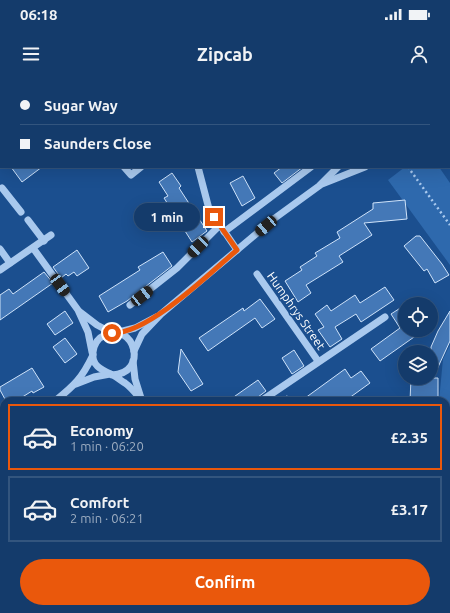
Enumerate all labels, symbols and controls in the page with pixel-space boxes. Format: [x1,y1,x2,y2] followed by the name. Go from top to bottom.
[20,6,58,23] text: 06:18
[20,43,42,65] icon: menu
[408,43,430,65] icon: person
[197,44,253,64] text: Zipcab
[44,97,118,114] text: Sugar Way
[44,135,152,152] text: Saunders Close
[134,203,200,231] callout: 1 min
[205,208,223,226] route end
[151,210,183,224] text: 1 min
[253,214,279,238] car
[185,234,211,260] car
[265,270,328,352] street label: Humphrys Street
[48,272,72,298] car
[129,284,155,308] car
[398,297,438,385] map controls
[398,297,438,337] button: locate
[103,324,121,342] route start
[398,345,438,385] button: layers
[22,419,58,455] icon: car
[70,422,134,439] text: Economy
[390,429,428,446] text: £2.35
[70,439,144,453] text: 1 min · 06:20
[22,491,58,527] icon: car
[70,494,129,511] text: Comfort
[390,501,428,518] text: £3.17
[70,511,144,525] text: 2 min · 06:21
[20,559,430,605] button: Confirm

